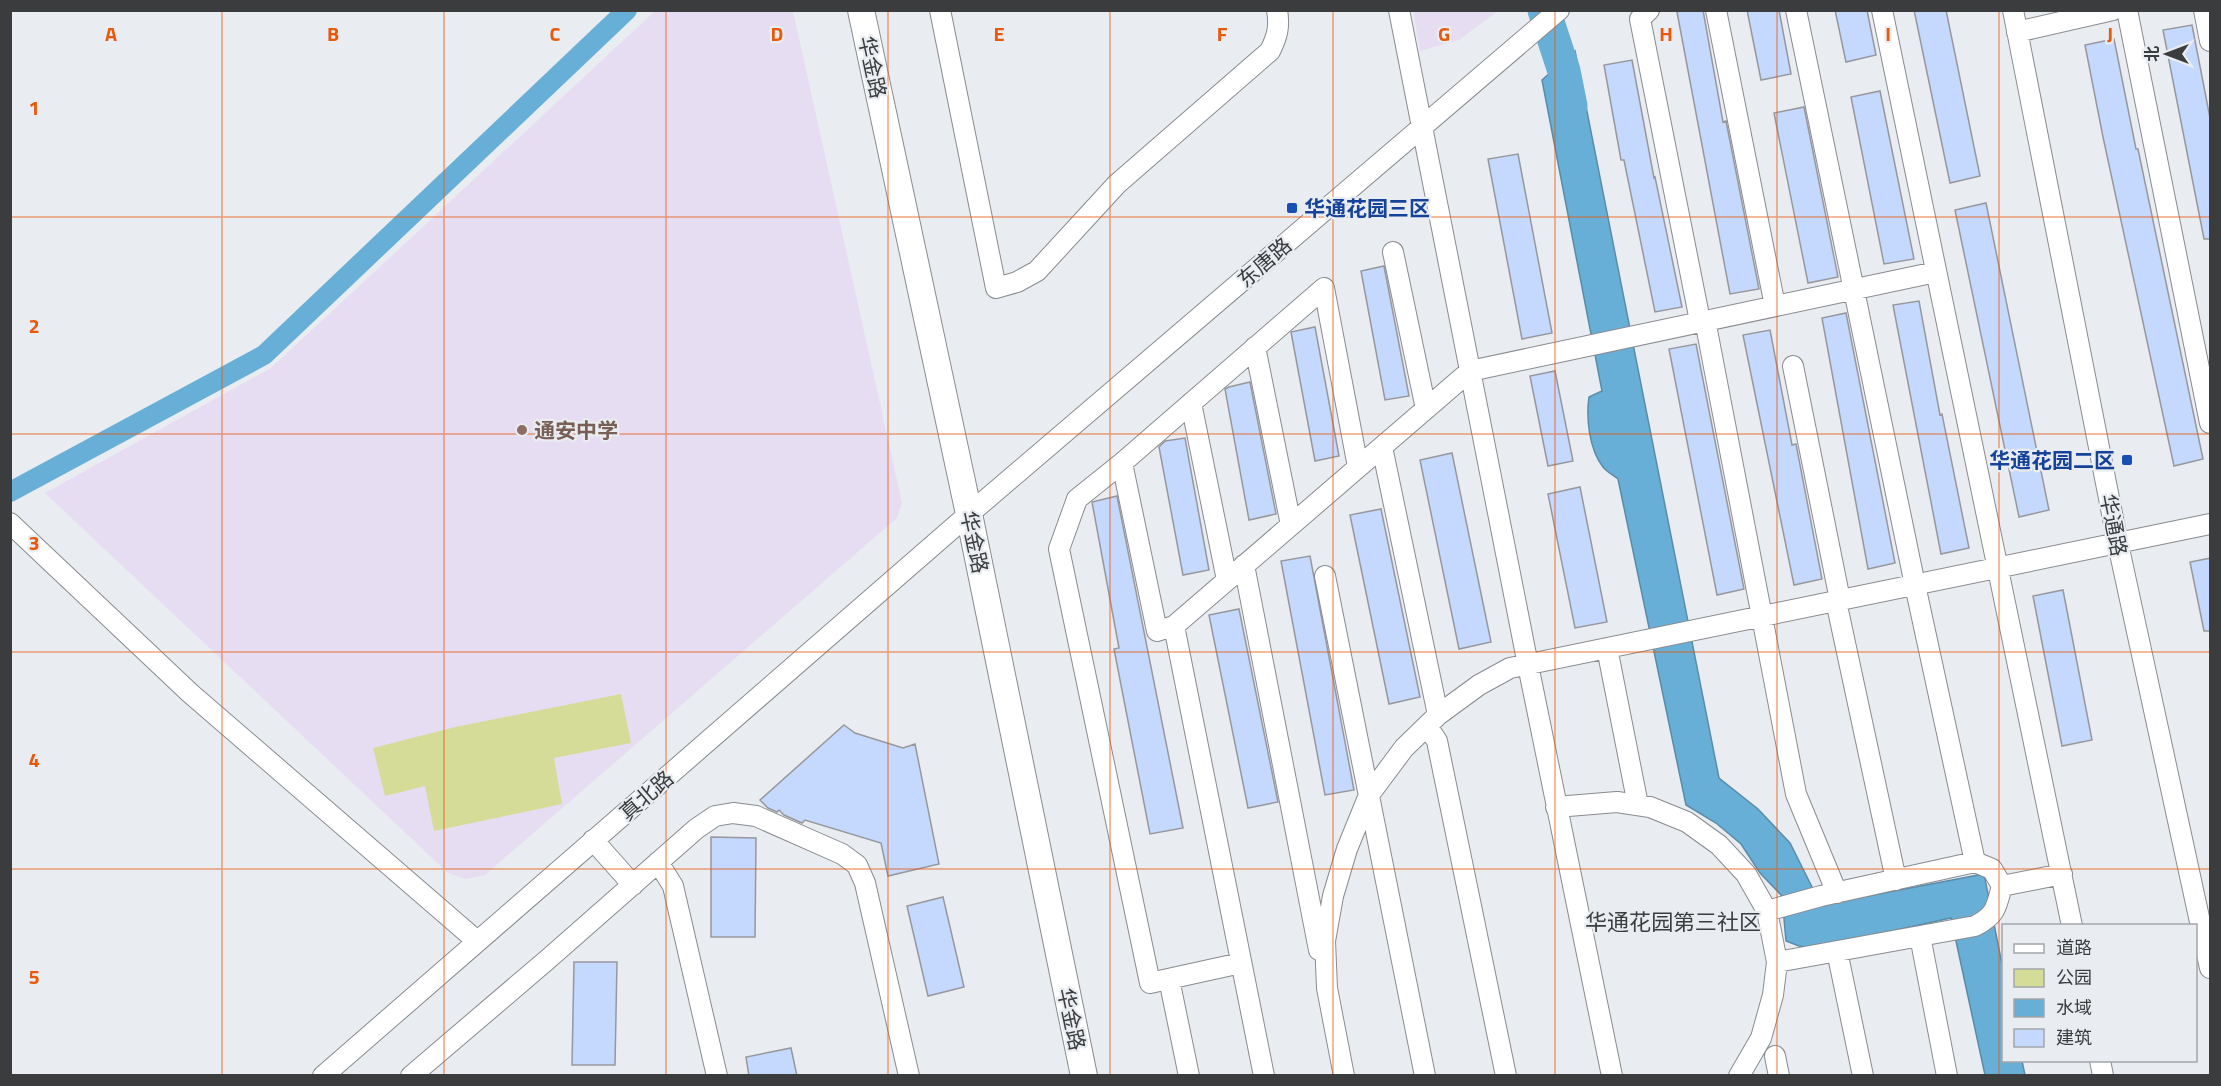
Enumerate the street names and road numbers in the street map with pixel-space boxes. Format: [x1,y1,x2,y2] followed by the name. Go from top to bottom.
[851,33,895,101] street label: 华金路
[1230,229,1298,295] street label: 东唐路
[2092,491,2136,559] street label: 华通路
[953,508,997,576] street label: 华金路
[612,762,680,828] street label: 真北路
[1050,985,1094,1053] street label: 华金路

